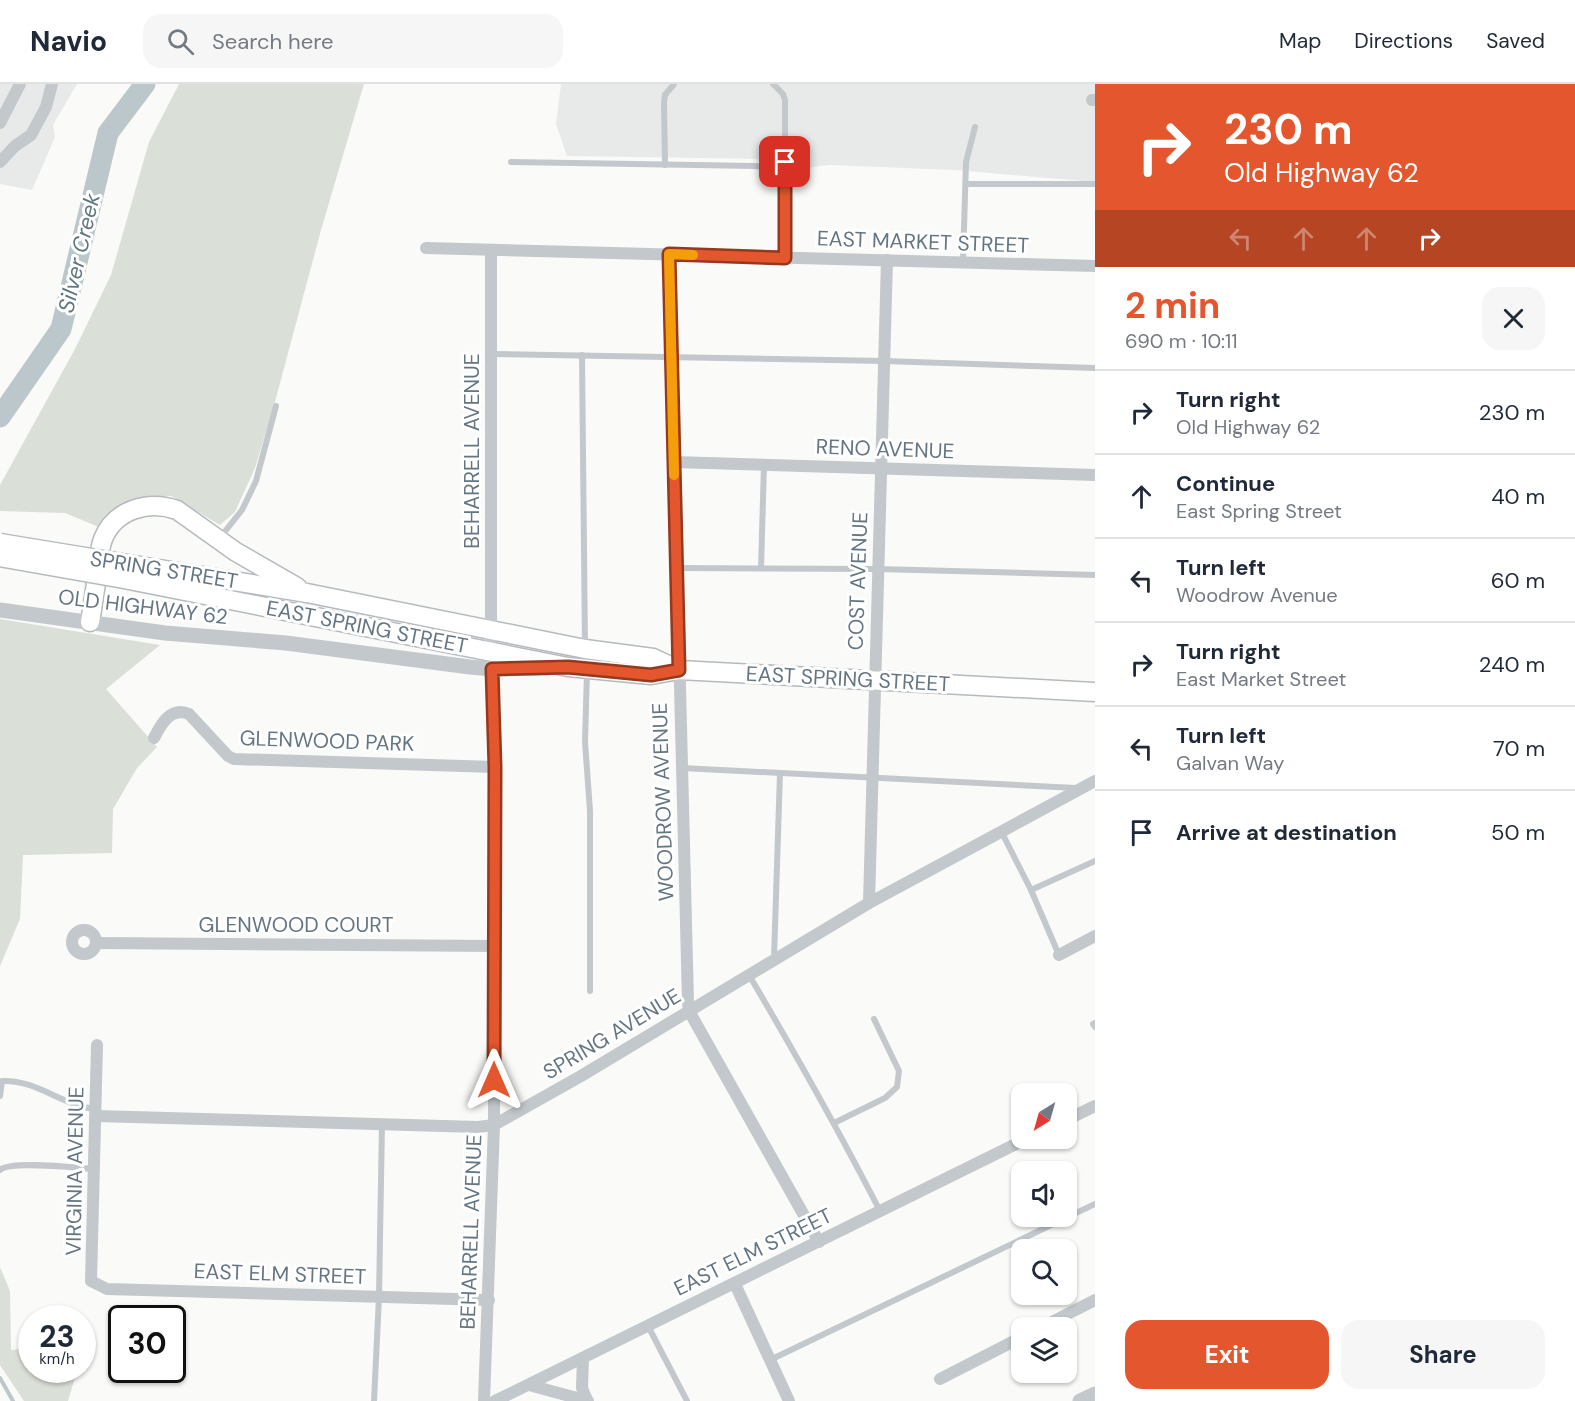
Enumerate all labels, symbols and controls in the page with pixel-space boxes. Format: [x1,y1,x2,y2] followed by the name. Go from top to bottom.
[143,14,563,68] search box
[30,23,107,60] text: Navio
[164,25,197,58] icon: search
[212,27,333,56] text: Search here
[1279,27,1321,55] text: Map
[1354,27,1453,55] text: Directions
[1486,27,1545,55] text: Saved
[1224,102,1353,157] text: 230 m
[1125,108,1203,186] icon: right
[759,136,810,187] pin
[768,145,801,178] icon: arrive
[1224,155,1419,190] text: Old Highway 62
[51,190,107,315] water label: Silver Creek
[1224,222,1257,255] icon: left
[1287,222,1320,255] icon: ahead
[1350,222,1383,255] icon: ahead
[1413,222,1446,255] icon: right
[816,224,1030,260] street label: EAST MARKET STREET
[1125,282,1220,329] text: 2 min
[1482,287,1545,350] button: close
[1125,328,1238,354] text: 690 m · 10:11
[458,353,486,549] street label: BEHARRELL AVENUE
[1176,385,1281,414] text: Turn right
[1125,396,1158,429] icon: right
[1479,398,1545,427] text: 230 m
[1176,414,1320,440] text: Old Highway 62
[815,433,955,465] street label: RENO AVENUE
[1176,469,1275,498] text: Continue
[1125,480,1158,513] icon: ahead
[1491,482,1545,511] text: 40 m
[1176,498,1342,524] text: East Spring Street
[842,511,874,651] street label: COST AVENUE
[88,544,240,596] street label: SPRING STREET
[1176,553,1266,582] text: Turn left
[1125,564,1158,597] icon: left
[1491,566,1545,595] text: 60 m
[1176,582,1338,608] text: Woodrow Avenue
[57,583,229,631] street label: OLD HIGHWAY 62
[264,594,470,660] street label: EAST SPRING STREET
[1176,637,1281,666] text: Turn right
[1125,648,1158,681] icon: right
[1479,650,1545,679] text: 240 m
[745,660,951,698] street label: EAST SPRING STREET
[1176,666,1346,692] text: East Market Street
[646,702,680,902] street label: WOODROW AVENUE
[1176,721,1266,750] text: Turn left
[239,724,415,758] street label: GLENWOOD PARK
[1125,732,1158,765] icon: left
[1493,734,1545,763] text: 70 m
[1176,750,1284,776] text: Galvan Way
[1125,816,1158,849] icon: arrive
[1176,818,1397,847] text: Arrive at destination
[1491,818,1545,847] text: 50 m
[198,911,394,939] street label: GLENWOOD COURT
[538,982,686,1086] street label: SPRING AVENUE
[462,1048,526,1112] position arrow
[1011,1083,1077,1149] north arrow
[1011,1083,1077,1383] map controls
[60,1086,90,1256] street label: VIRGINIA AVENUE
[454,1134,488,1330] street label: BEHARRELL AVENUE
[1011,1161,1077,1227] button: sound
[669,1201,837,1302] street label: EAST ELM STREET
[1011,1239,1077,1305] button: search
[193,1257,367,1291] street label: EAST ELM STREET
[108,1305,186,1383] speed limit sign: 30
[39,1317,75,1356] text: 23
[1011,1317,1077,1383] button: layers
[1125,1320,1329,1389] button: Exit
[1341,1320,1545,1389] button: Share
[39,1349,75,1369] text: km/h

